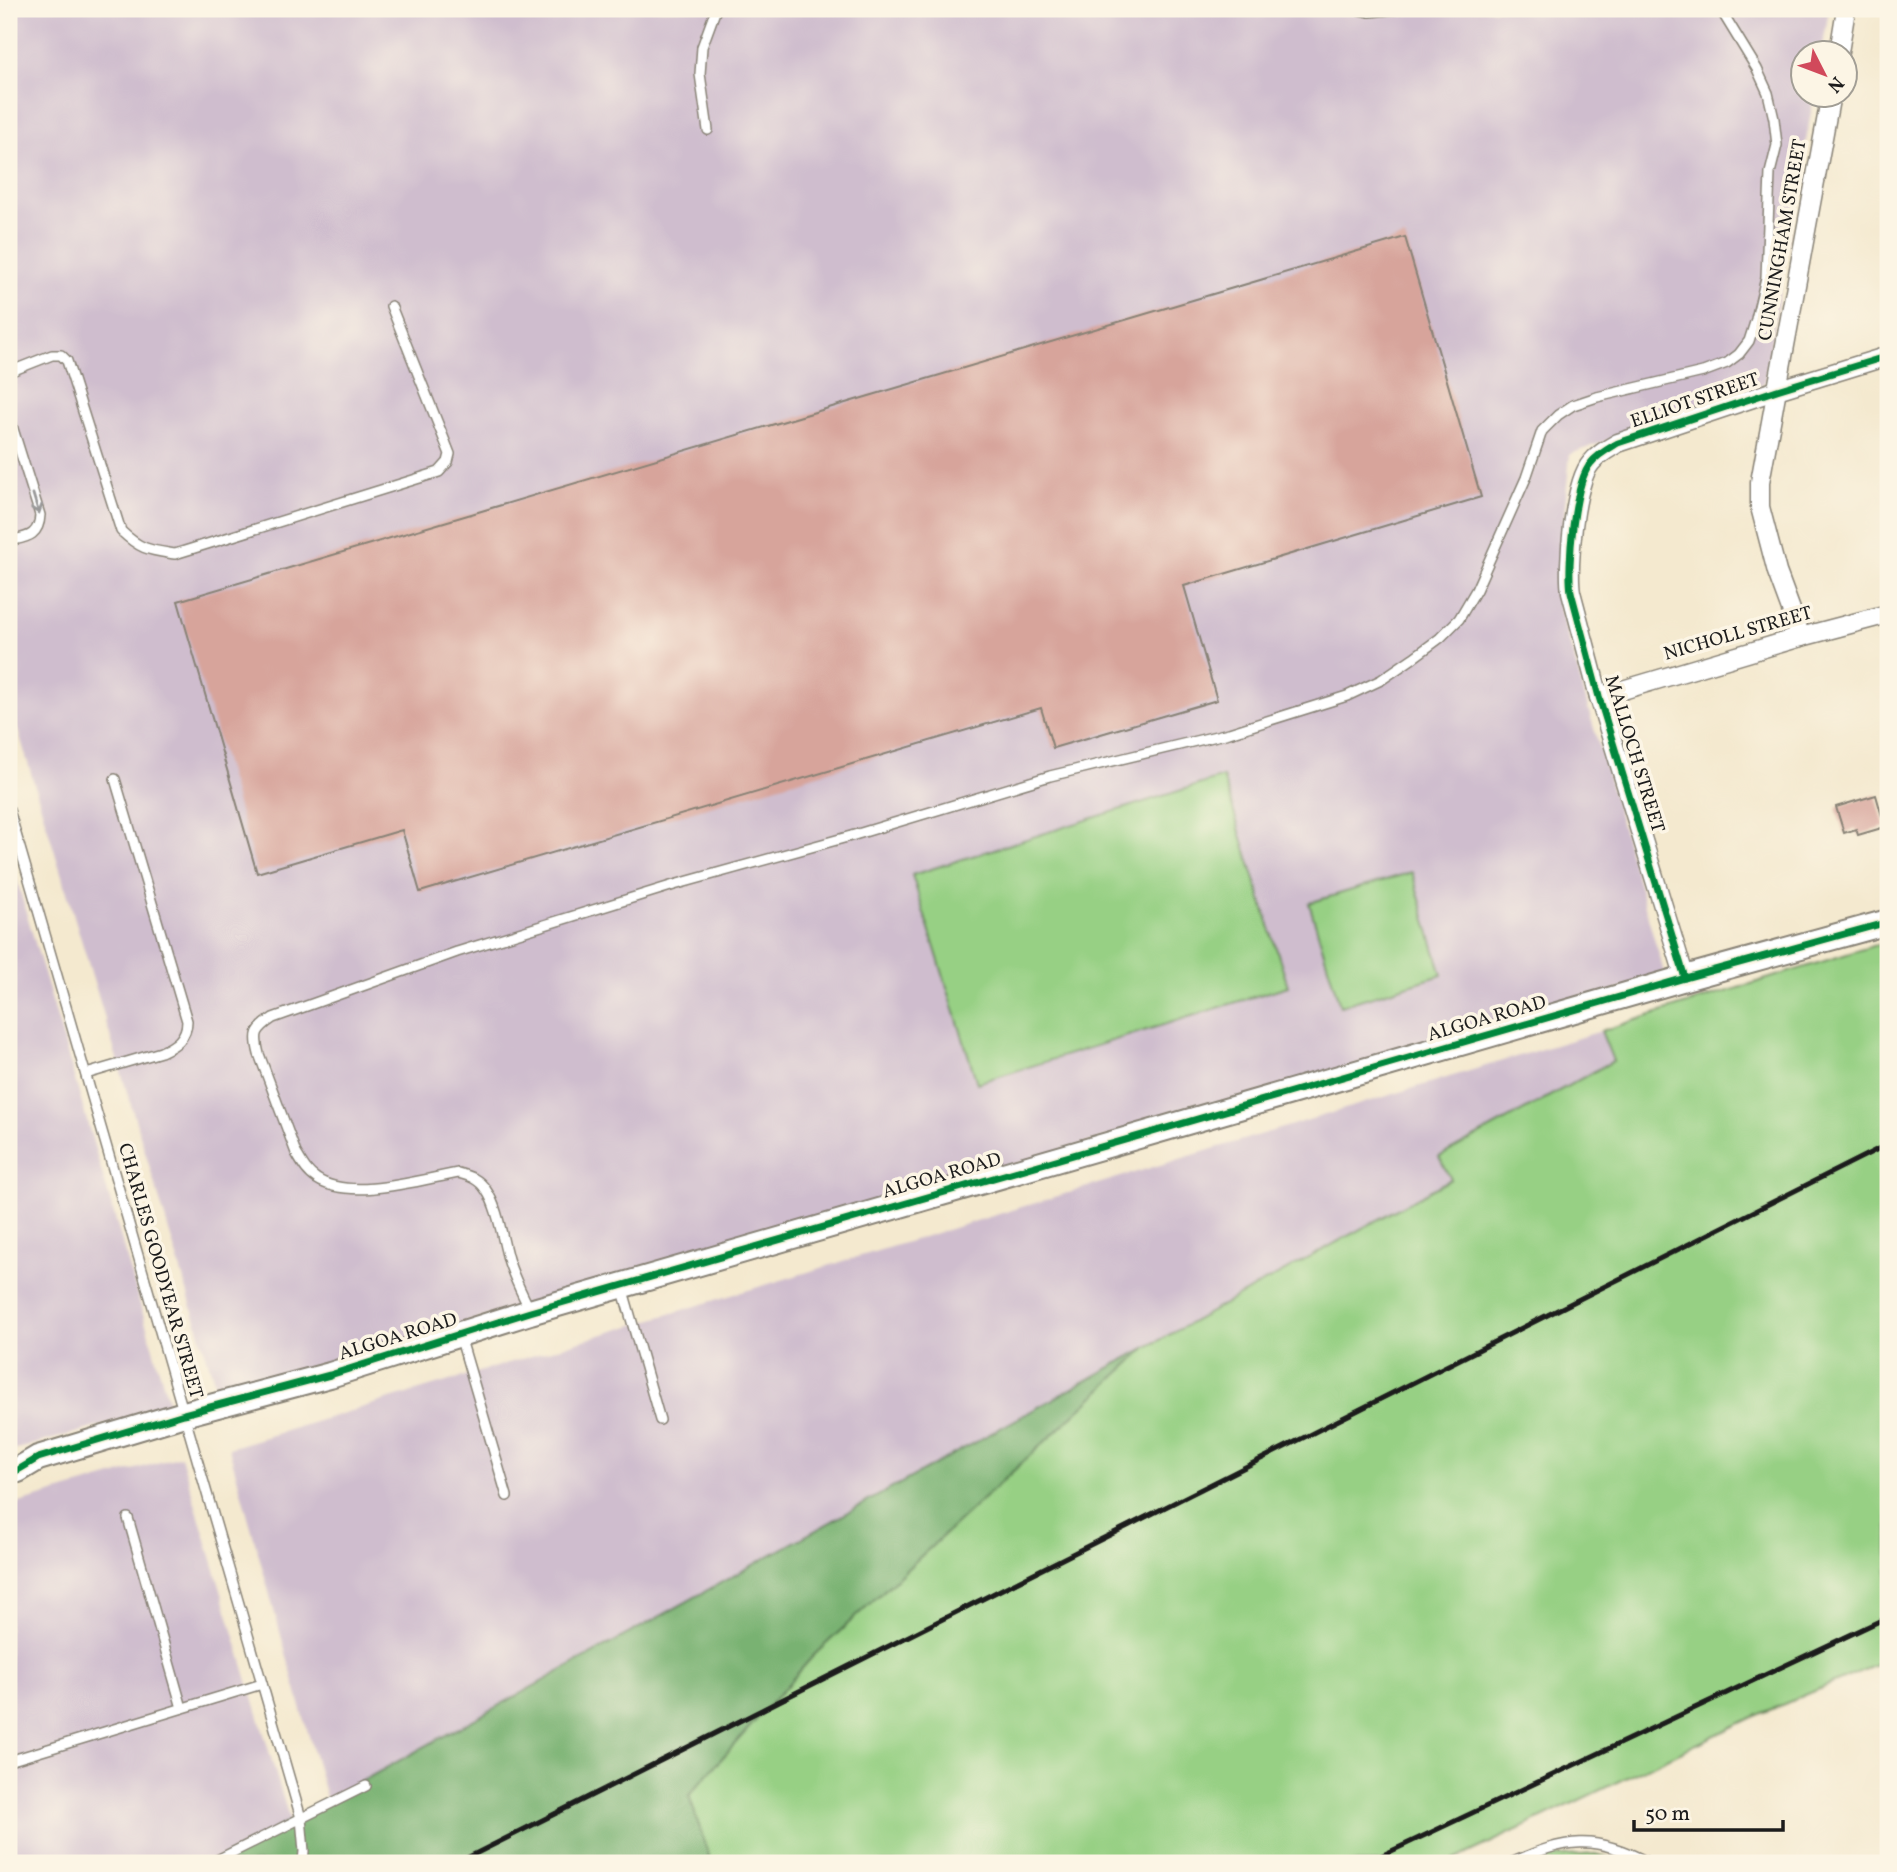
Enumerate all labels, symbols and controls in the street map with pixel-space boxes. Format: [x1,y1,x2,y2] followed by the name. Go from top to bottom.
[1788,38,1858,108] north arrow
[1821,70,1849,98] text: N
[1752,137,1814,343] street label: CUNNINGHAM STREET
[1627,367,1763,435] street label: ELLIOT STREET
[31,493,44,515] one-way arrow
[1661,600,1815,668] street label: NICHOLL STREET
[1598,672,1670,836] street label: MALLOCH STREET
[1425,990,1550,1048] street label: ALGOA ROAD
[111,1140,209,1402] street label: CHARLES GOODYEAR STREET
[880,1147,1005,1205] street label: ALGOA ROAD
[336,1307,460,1367] street label: ALGOA ROAD
[1634,1788,1783,1832] scale bar
[1645,1800,1690,1829] text: 50 m

